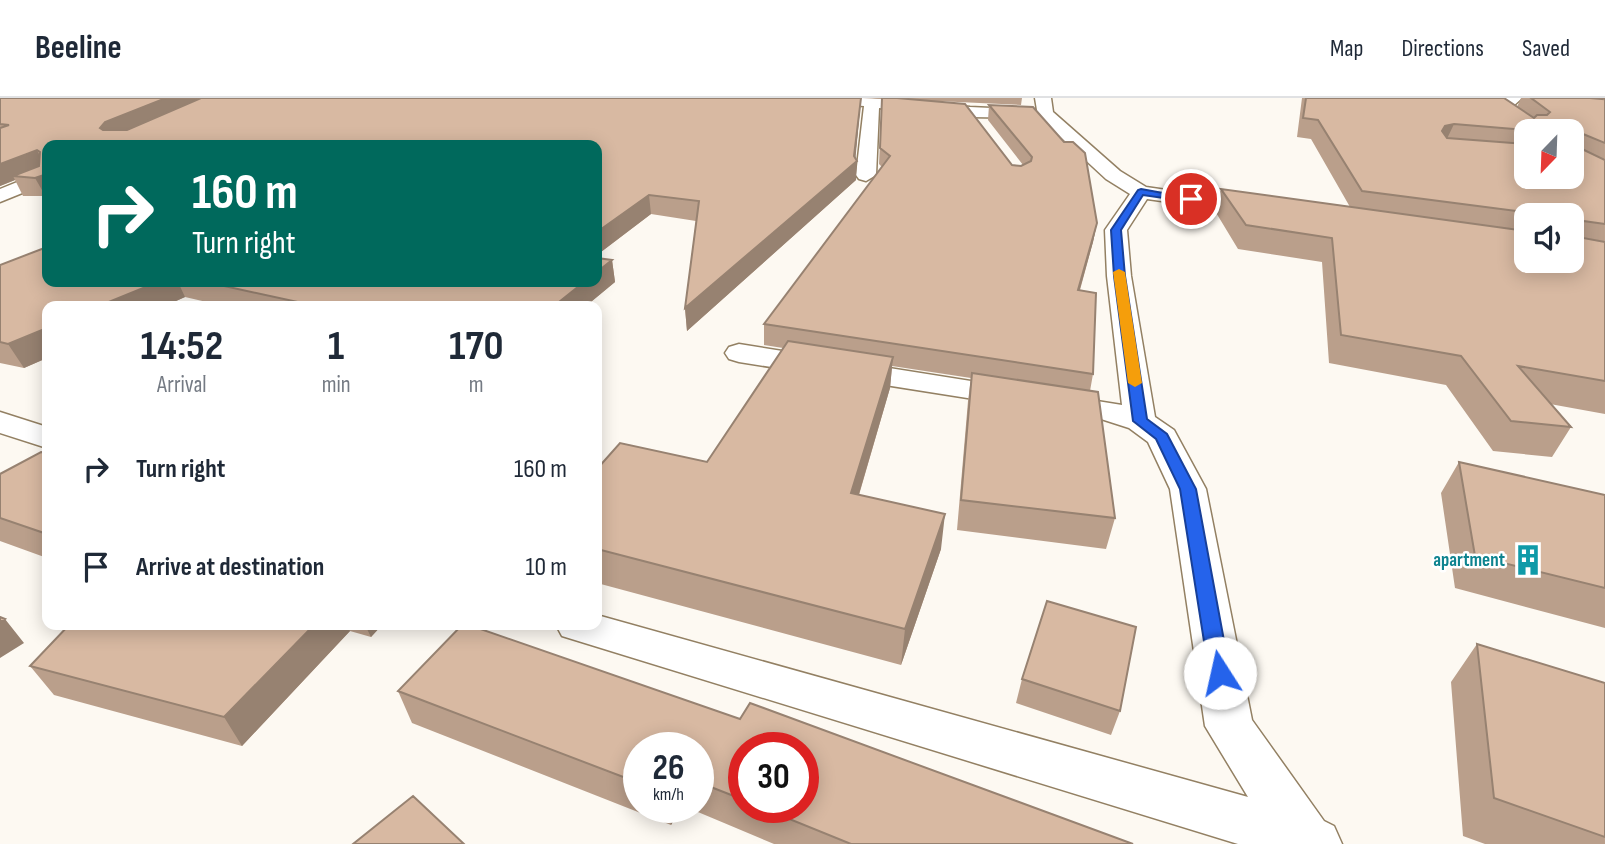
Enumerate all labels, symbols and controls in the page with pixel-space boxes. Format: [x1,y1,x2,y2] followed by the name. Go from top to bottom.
[35,28,122,68] text: Beeline
[1330,34,1363,63] text: Map
[1401,34,1484,63] text: Directions
[1522,34,1570,63] text: Saved
[1514,119,1584,189] north arrow
[1514,119,1584,273] map controls
[192,164,298,223] text: 160 m
[77,168,168,259] icon: right
[1161,169,1221,229] pin
[1172,180,1210,218] icon: arrive
[1514,203,1584,273] button: sound
[192,224,296,263] text: Turn right
[141,321,223,372] text: 14:52
[328,321,344,372] text: 1
[449,321,503,372] text: 170
[157,371,207,399] text: Arrival
[322,371,351,399] text: min
[469,371,484,399] text: m
[77,450,115,488] icon: right
[136,454,225,485] text: Turn right
[514,454,567,485] text: 160 m
[1511,543,1545,577] building icon: apartment
[77,548,115,586] icon: arrive
[1433,549,1505,572] place label: apartment
[136,552,324,583] text: Arrive at destination
[525,552,567,583] text: 10 m
[1183,636,1257,710] position arrow
[728,732,819,823] speed limit sign: 30
[653,747,684,790] text: 26
[653,784,684,805] text: km/h

